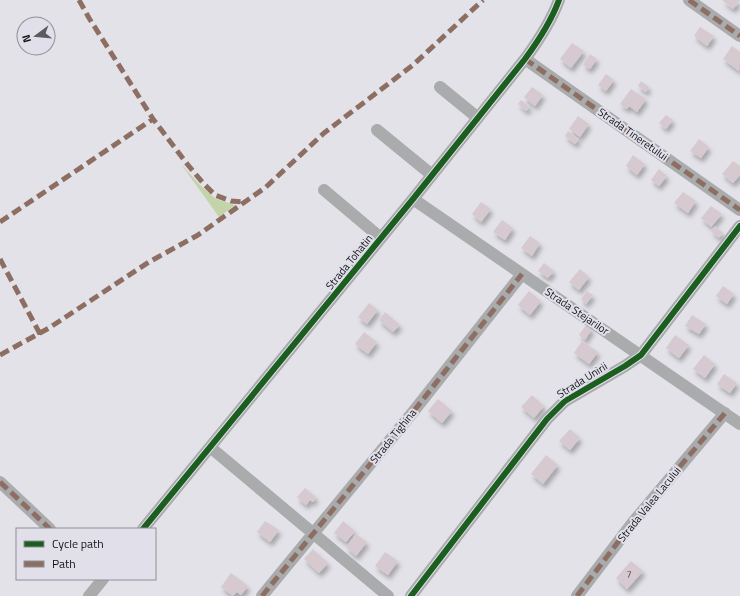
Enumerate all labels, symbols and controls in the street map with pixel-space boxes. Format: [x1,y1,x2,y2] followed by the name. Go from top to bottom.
[16,16,56,56] north arrow
[18,33,35,45] text: N
[595,104,671,164] street label: Strada Tineretului
[322,231,376,293] street label: Strada Tohatin
[542,284,612,339] street label: Strada Stejarilor
[554,358,610,402] street label: Strada Unirii
[366,405,420,467] street label: Strada Tighina
[614,463,684,545] street label: Strada Valea Lacului
[16,528,156,580] legend
[52,534,104,553] text: Cycle path
[52,554,76,573] text: Path
[626,568,632,581] house number: 7

